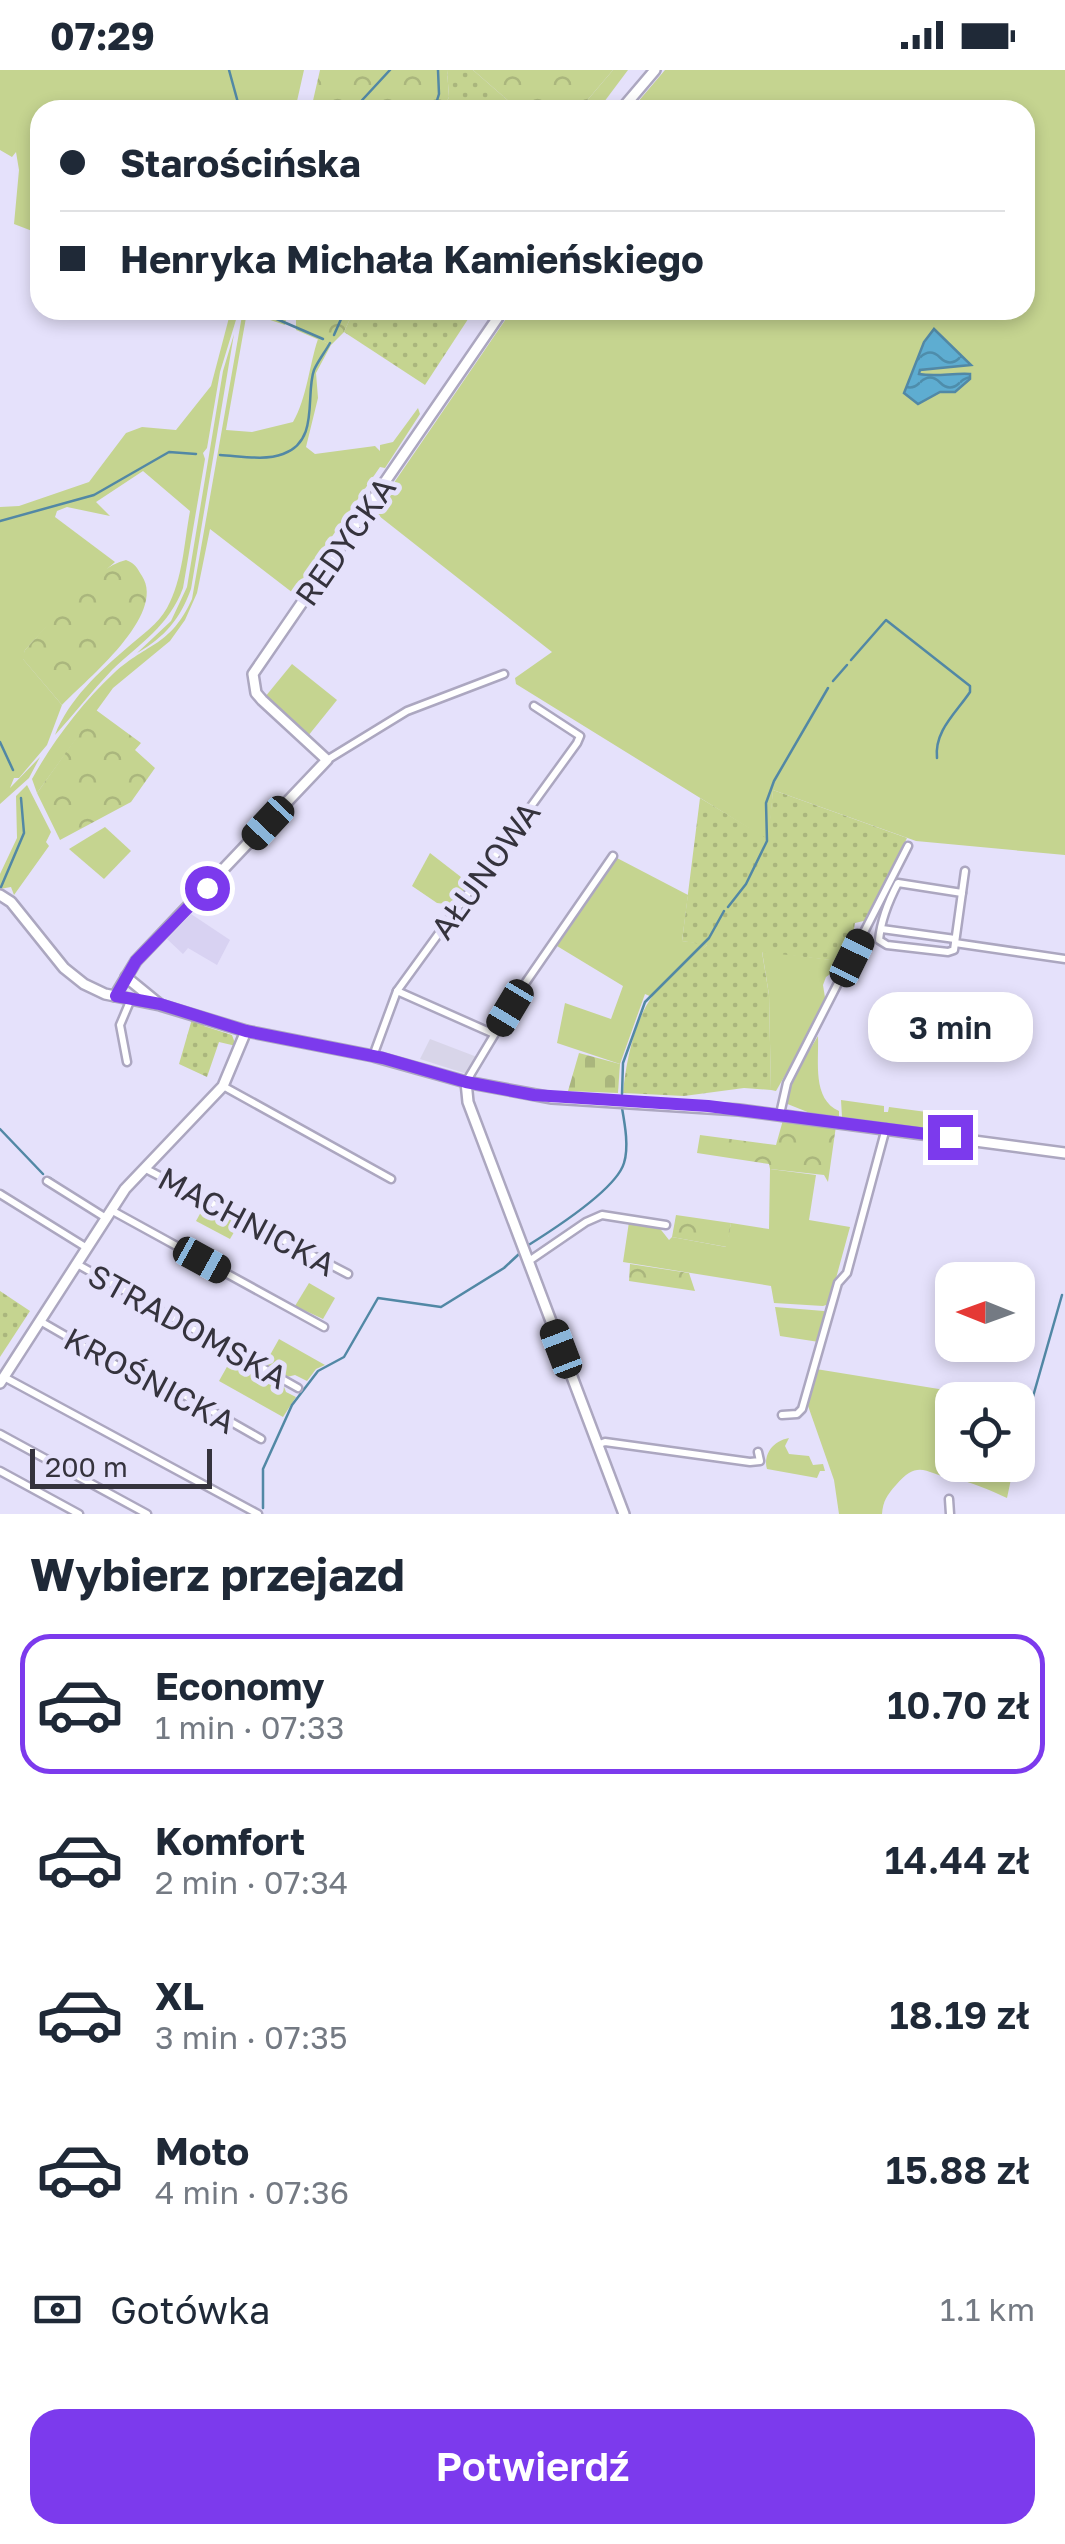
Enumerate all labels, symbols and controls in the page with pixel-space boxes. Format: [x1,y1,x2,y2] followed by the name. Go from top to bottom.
[50,13,155,58] text: 07:29
[120,140,361,185] text: Starościńska
[120,236,704,281] text: Henryka Michała Kamieńskiego
[287,469,403,613] street label: REDYCKA
[237,791,299,855] car
[422,794,548,946] street label: AŁUNOWA
[185,866,230,911] route start
[825,924,879,992] car
[482,975,538,1041] car
[868,992,1032,1062] callout: 3 min
[909,1008,992,1046] text: 3 min
[928,1115,973,1160] route end
[152,1159,342,1283] street label: MACHNICKA
[168,1232,236,1288] car
[82,1256,294,1396] street label: STRADOMSKA
[935,1262,1035,1362] north arrow
[935,1262,1035,1482] map controls
[536,1316,586,1382] car
[58,1319,242,1441] street label: KROŚNICKA
[935,1382,1035,1482] button: locate
[30,1444,212,1488] scale bar
[45,1450,128,1483] text: 200 m
[30,1547,405,1601] text: Wybierz przejazd
[35,1659,125,1749] icon: car
[155,1663,324,1708] text: Economy
[887,1682,1030,1727] text: 10.70 zł
[155,1708,345,1746] text: 1 min · 07:33
[35,1814,125,1904] icon: car
[155,1818,305,1863] text: Komfort
[885,1837,1030,1882] text: 14.44 zł
[155,1863,348,1901] text: 2 min · 07:34
[35,1969,125,2059] icon: car
[155,1973,204,2018] text: XL
[890,1992,1030,2037] text: 18.19 zł
[155,2018,348,2056] text: 3 min · 07:35
[35,2124,125,2214] icon: car
[155,2128,249,2173] text: Moto
[886,2147,1030,2192] text: 15.88 zł
[155,2173,349,2211] text: 4 min · 07:36
[30,2282,85,2337] icon: cash
[110,2287,271,2332] text: Gotówka
[940,2290,1035,2328] text: 1.1 km
[30,2409,1035,2524] button: Potwierdź

